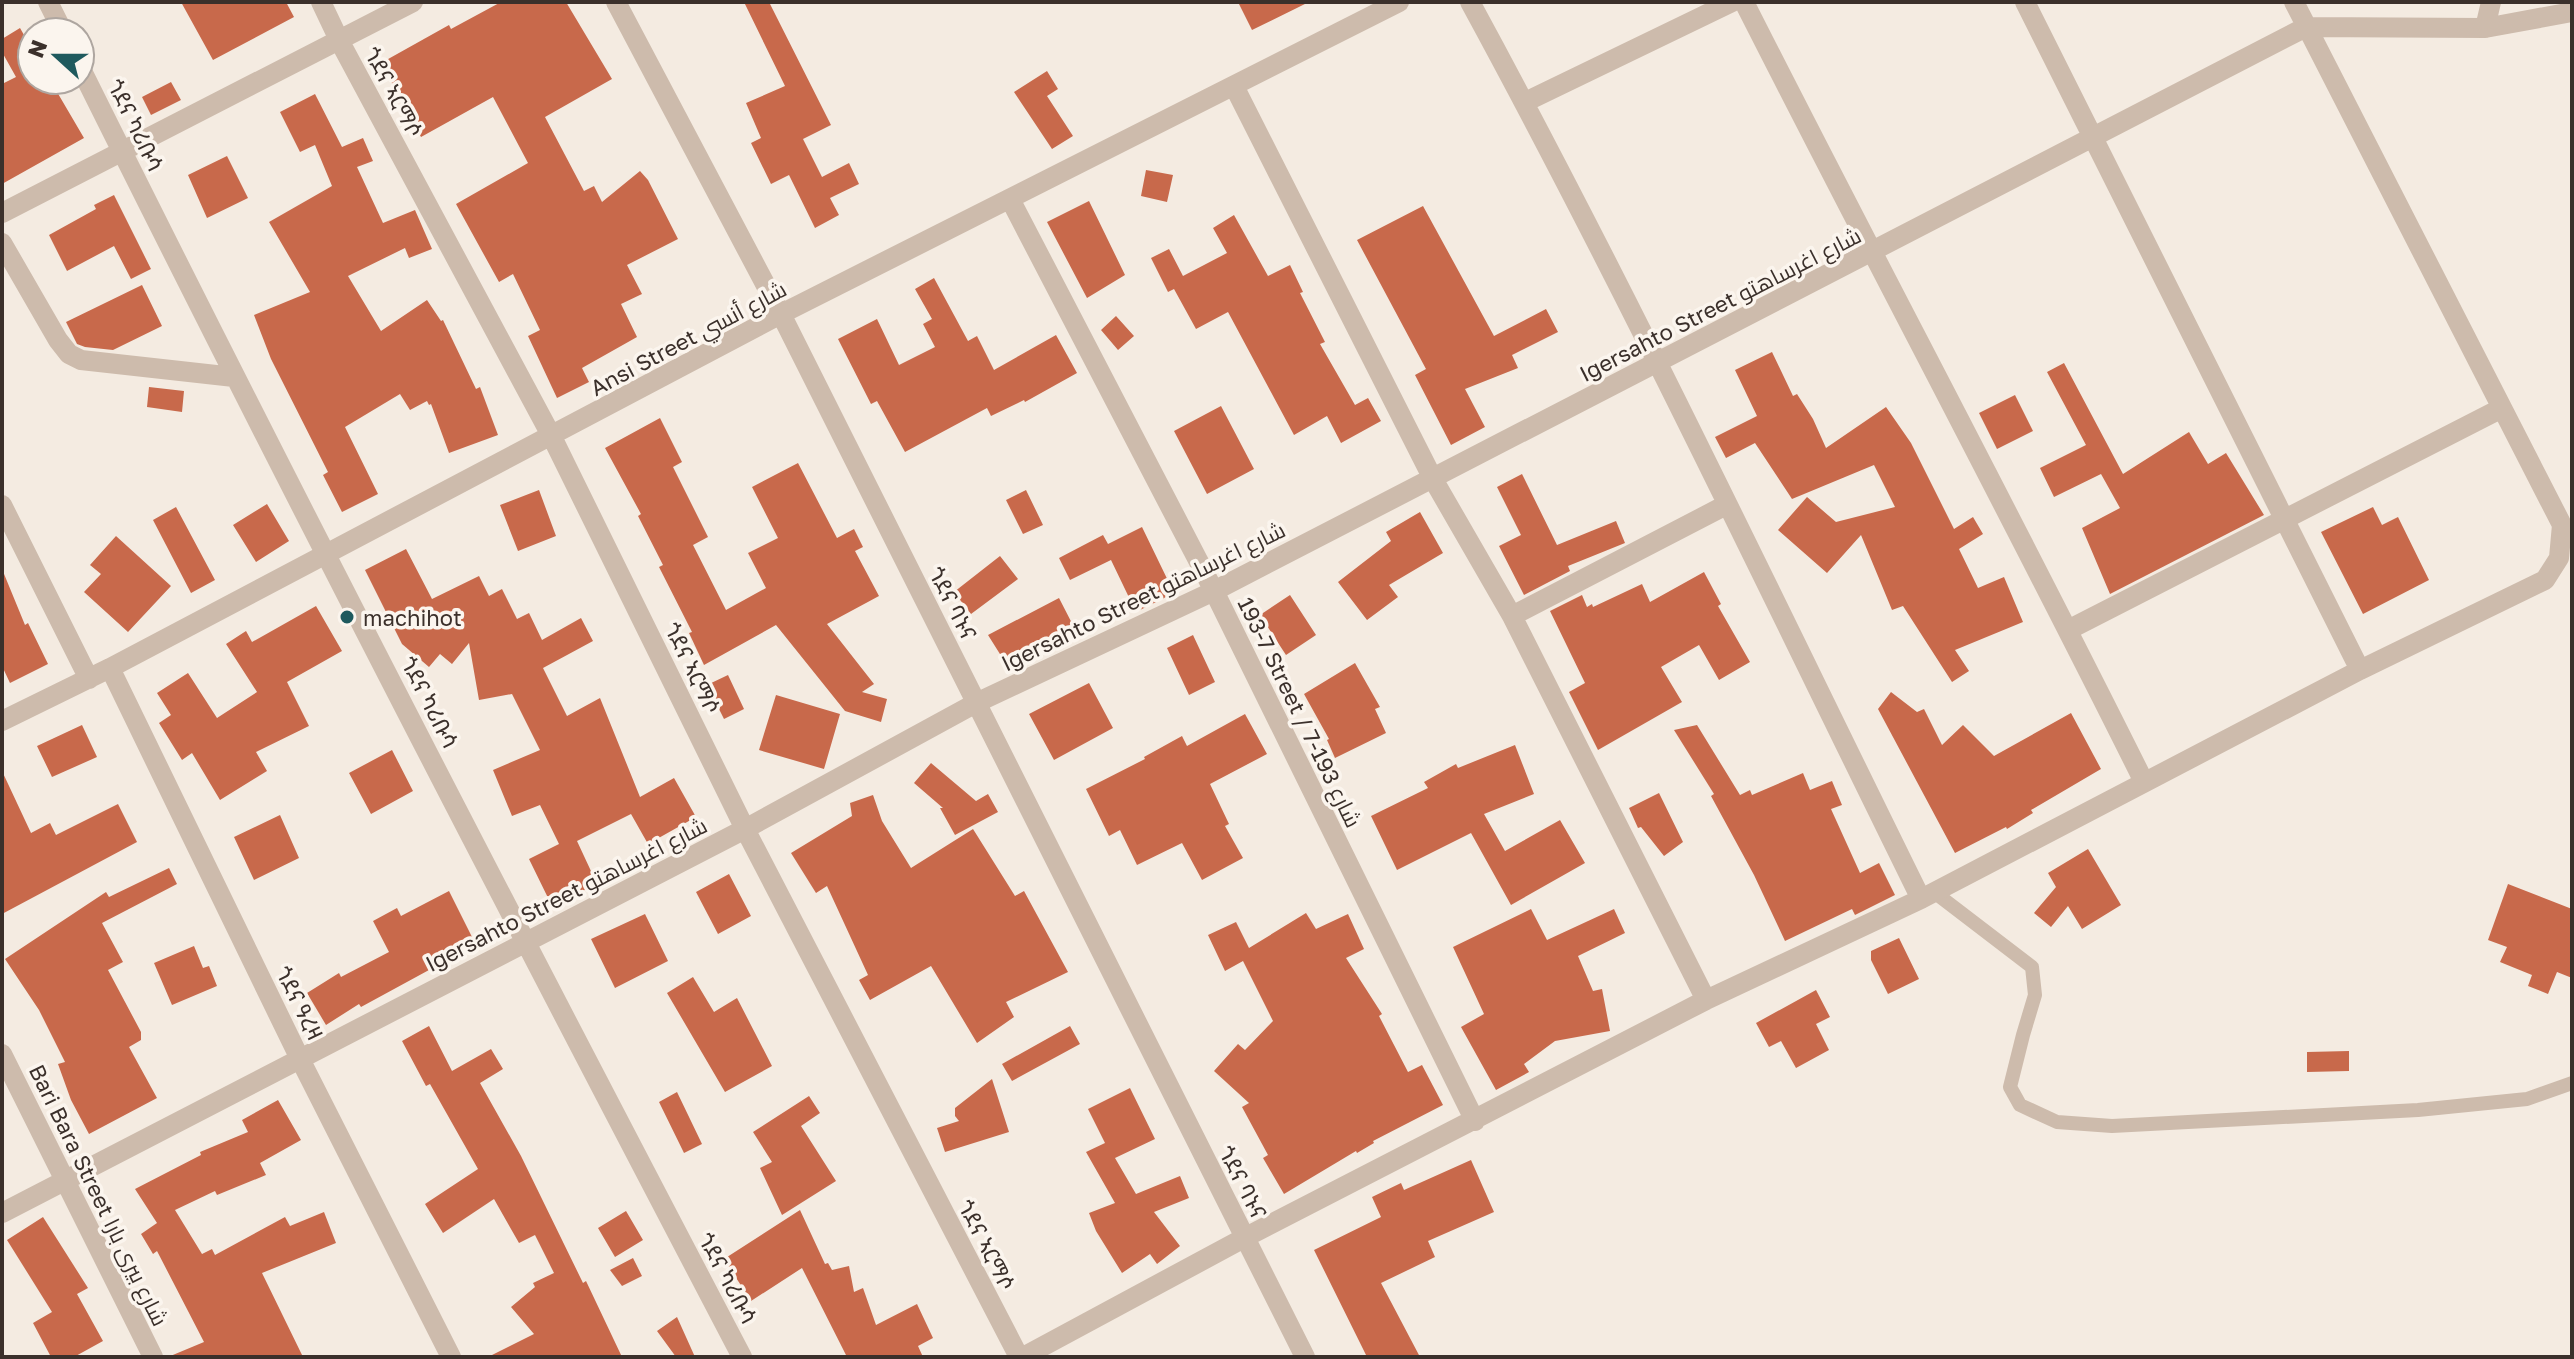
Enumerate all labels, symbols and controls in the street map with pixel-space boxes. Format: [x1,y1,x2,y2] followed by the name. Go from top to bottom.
[16,16,96,96] north arrow
[21,36,52,61] text: N
[359,42,429,142] street label: ጎደና ኣርማሶ
[102,75,170,175] street label: ጎደና ካሪቡሳ
[1575,221,1866,389] street label: Igersahto Street شارع اغرساهتو
[585,275,792,405] street label: Ansi Street شارع أنسي
[997,515,1290,678] street label: Igersahto Street شارع اغرساهتو
[923,562,983,644] street label: ጎደና ባኑና
[1231,592,1368,832] street label: 193-7 Street / شارع 193-7
[363,604,462,631] place label: machihot
[338,608,356,626] marker: machihot
[659,618,727,718] street label: ጎደና ኣርማሶ
[395,652,465,752] street label: ጎደና ካሪቡሳ
[421,811,712,979] street label: Igersahto Street شارع اغرساهتو
[271,962,329,1044] street label: ጎደና ዓረዛ
[22,1060,174,1331] street label: Bari Bara Street شارع بيرى بارا
[1213,1141,1273,1223] street label: ጎደና ባኑና
[953,1195,1021,1295] street label: ጎደና ኣርማሶ
[693,1228,763,1328] street label: ጎደና ካሪቡሳ

